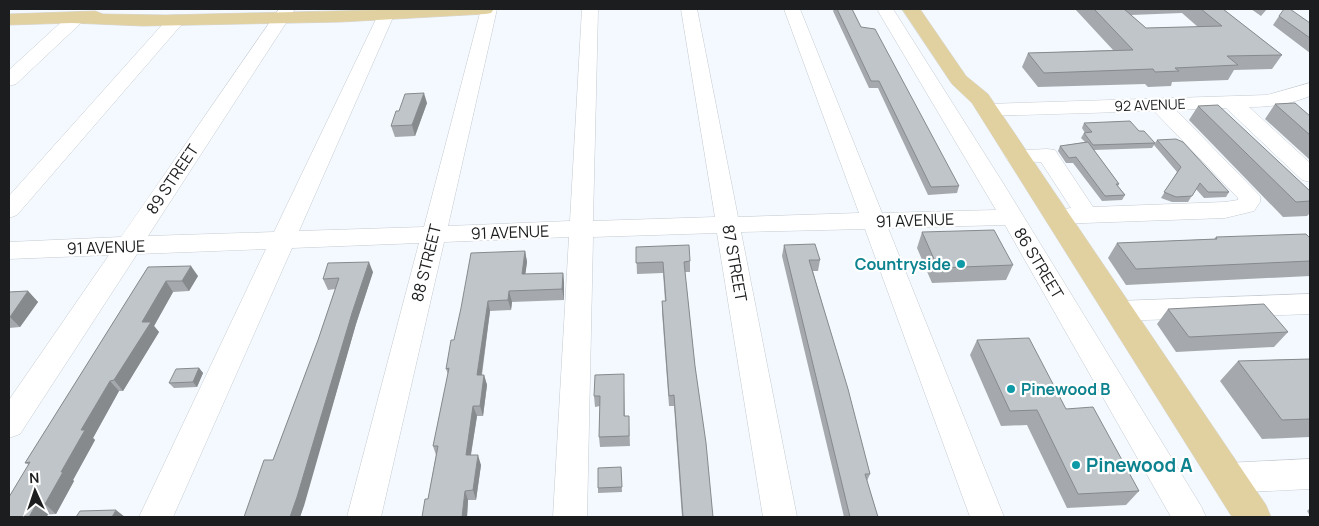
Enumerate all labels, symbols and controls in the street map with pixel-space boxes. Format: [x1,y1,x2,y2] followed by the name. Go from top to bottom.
[1114,94,1186,115] street label: 92 AVENUE
[141,139,204,218] street label: 89 STREET
[875,208,955,232] street label: 91 AVENUE
[470,220,550,244] street label: 91 AVENUE
[406,222,446,304] street label: 88 STREET
[717,223,753,304] street label: 87 STREET
[1009,223,1069,303] street label: 86 STREET
[66,235,146,259] street label: 91 AVENUE
[855,253,951,275] place label: Countryside
[955,258,967,270] marker: Countryside
[1021,378,1110,400] place label: Pinewood B
[1005,383,1017,395] marker: Pinewood B
[1086,452,1193,478] place label: Pinewood A
[1070,459,1082,471] marker: Pinewood A
[10,466,60,516] north arrow
[29,468,40,487] text: N

